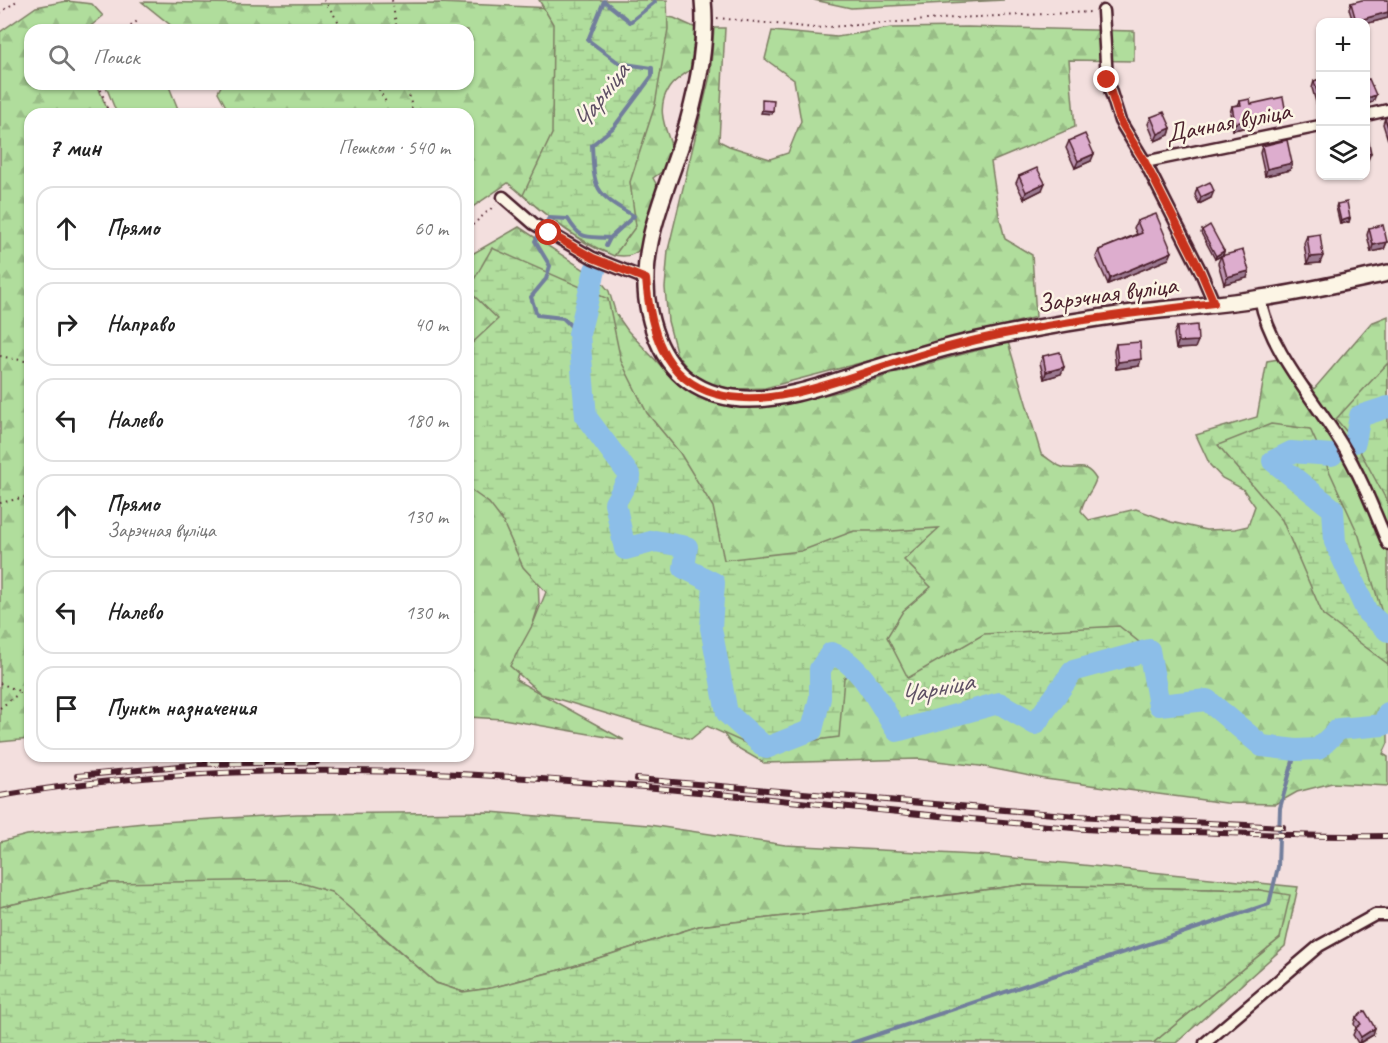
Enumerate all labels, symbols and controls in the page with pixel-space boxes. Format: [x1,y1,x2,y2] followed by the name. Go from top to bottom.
[1316,18,1370,180] map controls
[1316,18,1370,72] button: +
[24,24,474,90] search box
[45,41,78,74] icon: search
[93,43,139,71] text: Поиск
[564,54,637,136] water label: Чарніца
[1093,66,1119,92] route end
[1316,72,1370,126] button: −
[1162,93,1295,150] street label: Дачная вуліца
[1316,126,1370,180] button: layers
[48,131,101,164] text: 7 мин
[338,135,450,160] text: Пешком · 540 m
[50,212,83,245] icon: ahead
[107,214,159,242] text: Прямо
[414,216,448,241] text: 60 m
[535,219,561,245] route start
[1035,268,1181,320] street label: Зарэчная вуліца
[50,308,83,341] icon: right
[107,310,174,338] text: Направо
[414,312,448,337] text: 40 m
[50,404,83,437] icon: left
[107,406,163,434] text: Налево
[405,408,448,433] text: 180 m
[107,490,159,518] text: Прямо
[50,500,83,533] icon: ahead
[405,504,448,529] text: 130 m
[107,518,216,543] text: Зарэчная вуліца
[50,596,83,629] icon: left
[107,598,163,626] text: Налево
[405,600,448,625] text: 130 m
[896,663,978,712] water label: Чарніца
[50,692,83,725] icon: arrive
[107,694,256,722] text: Пункт назначения

